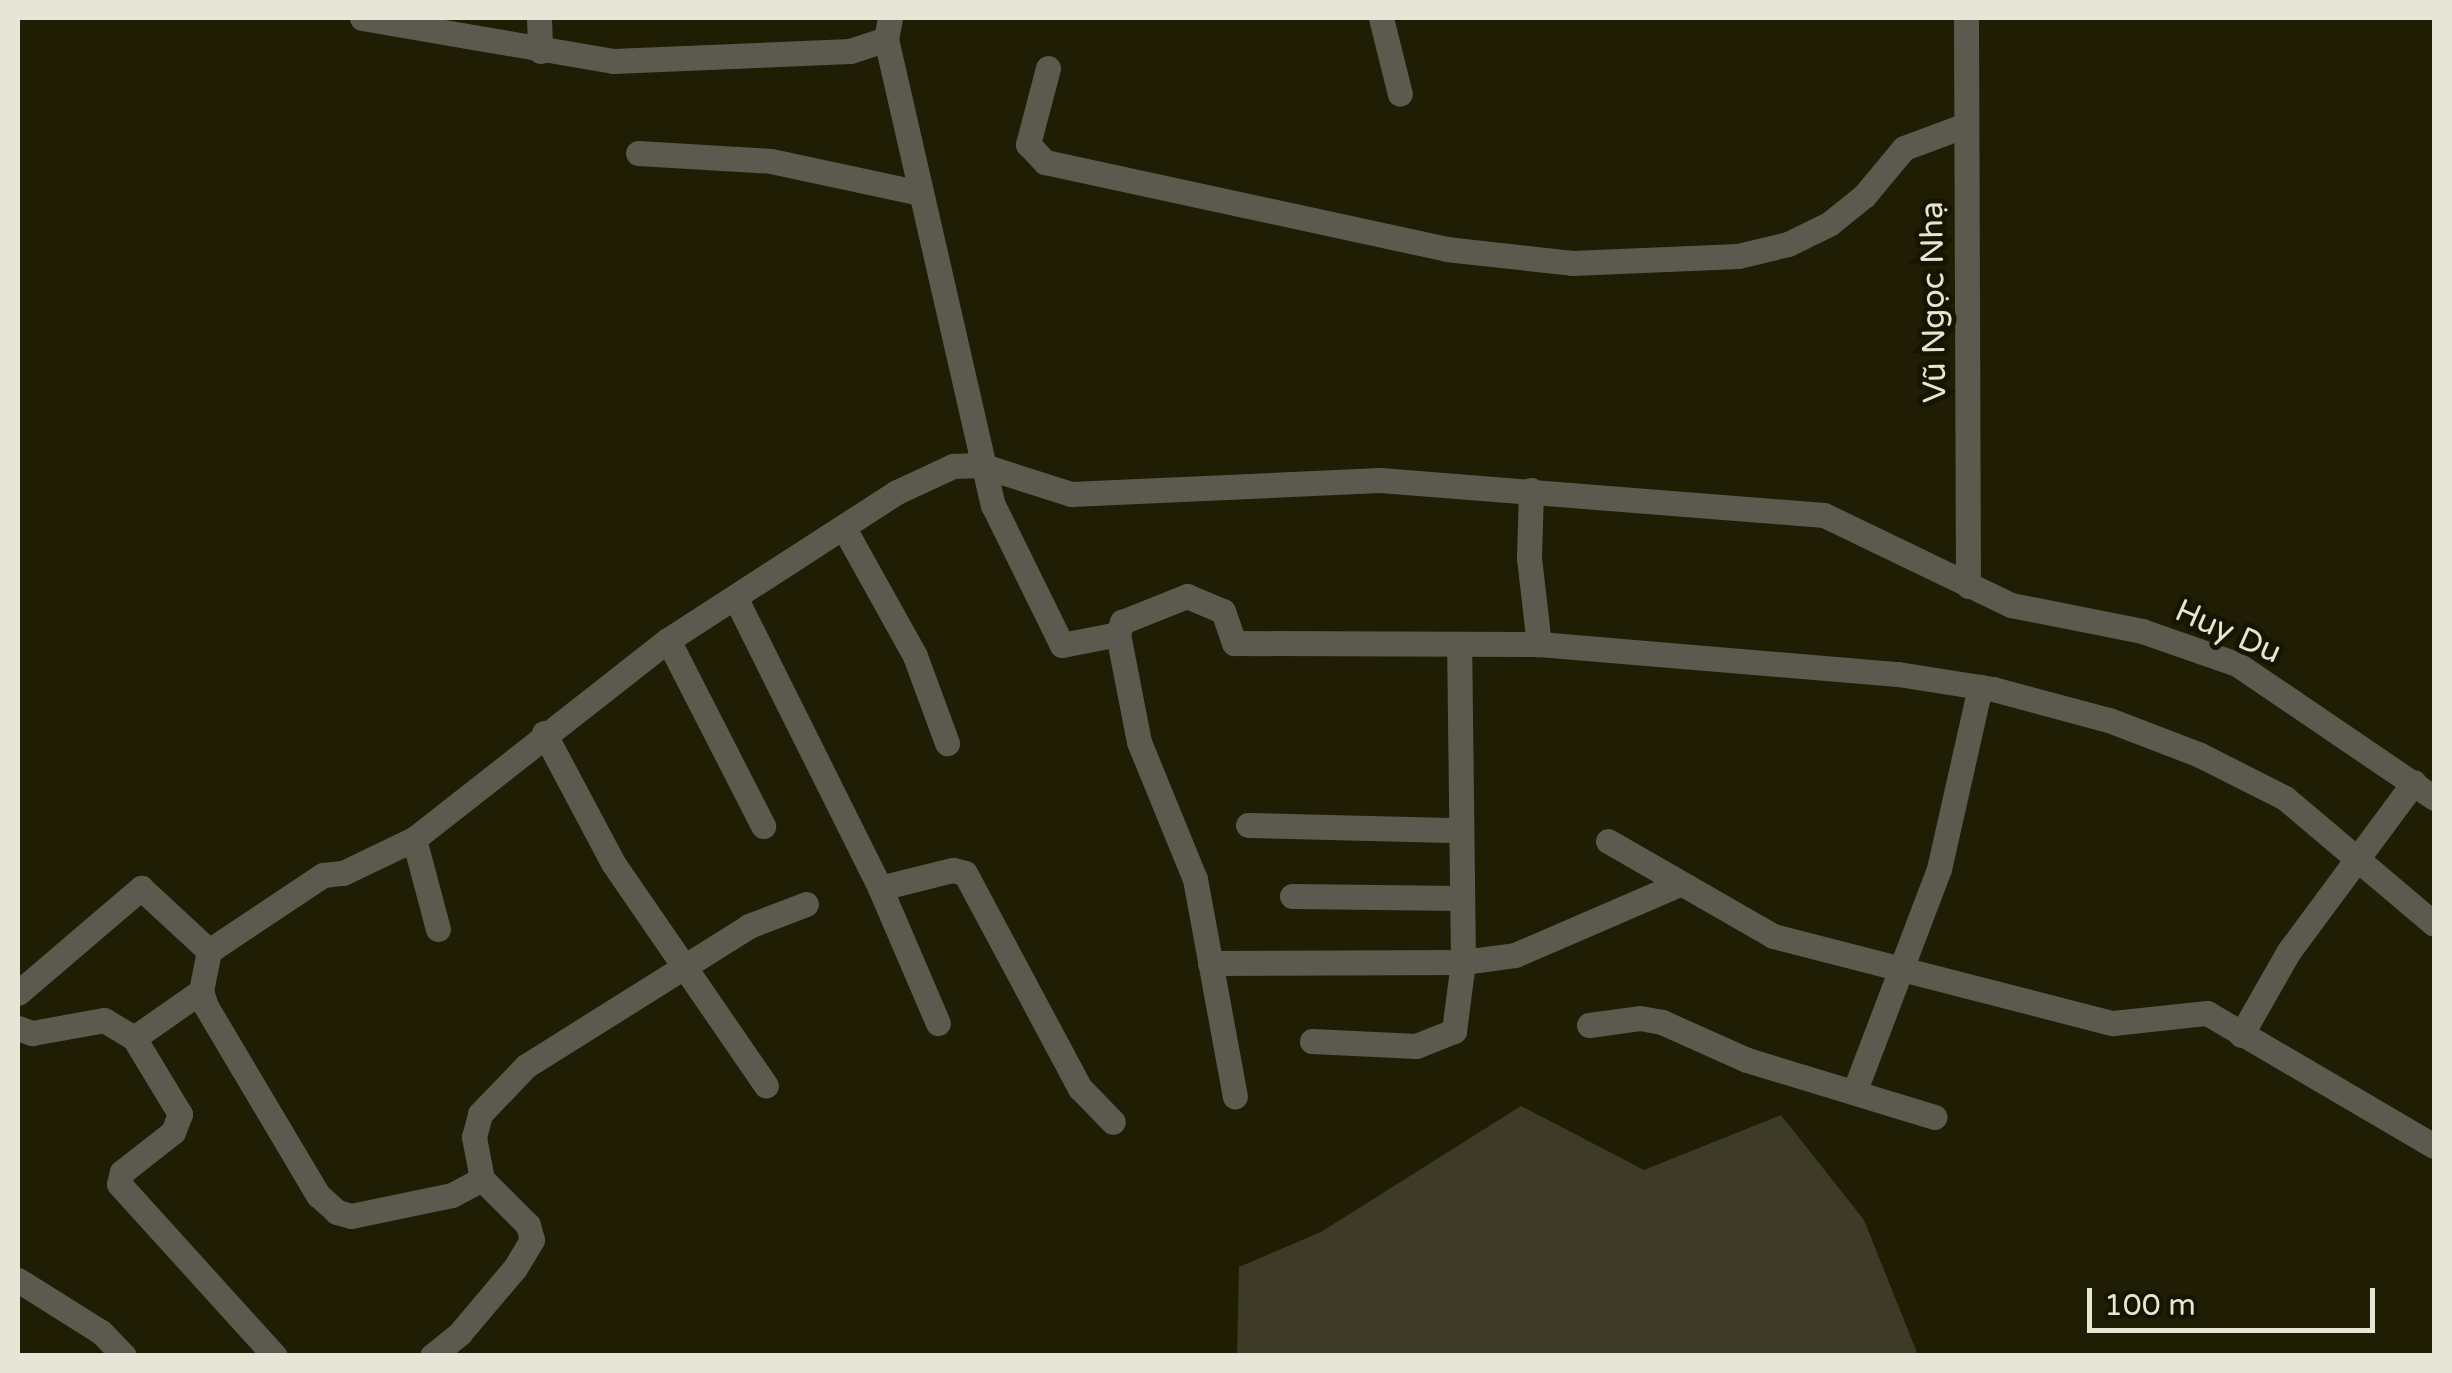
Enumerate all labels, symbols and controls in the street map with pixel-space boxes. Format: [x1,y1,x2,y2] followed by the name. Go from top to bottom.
[1913,201,1955,403] street label: Vũ Ngọc Nhạ
[2169,592,2287,672] street label: Huy Du
[2092,1268,2380,1330] scale bar
[2104,1287,2196,1324] text: 100 m

